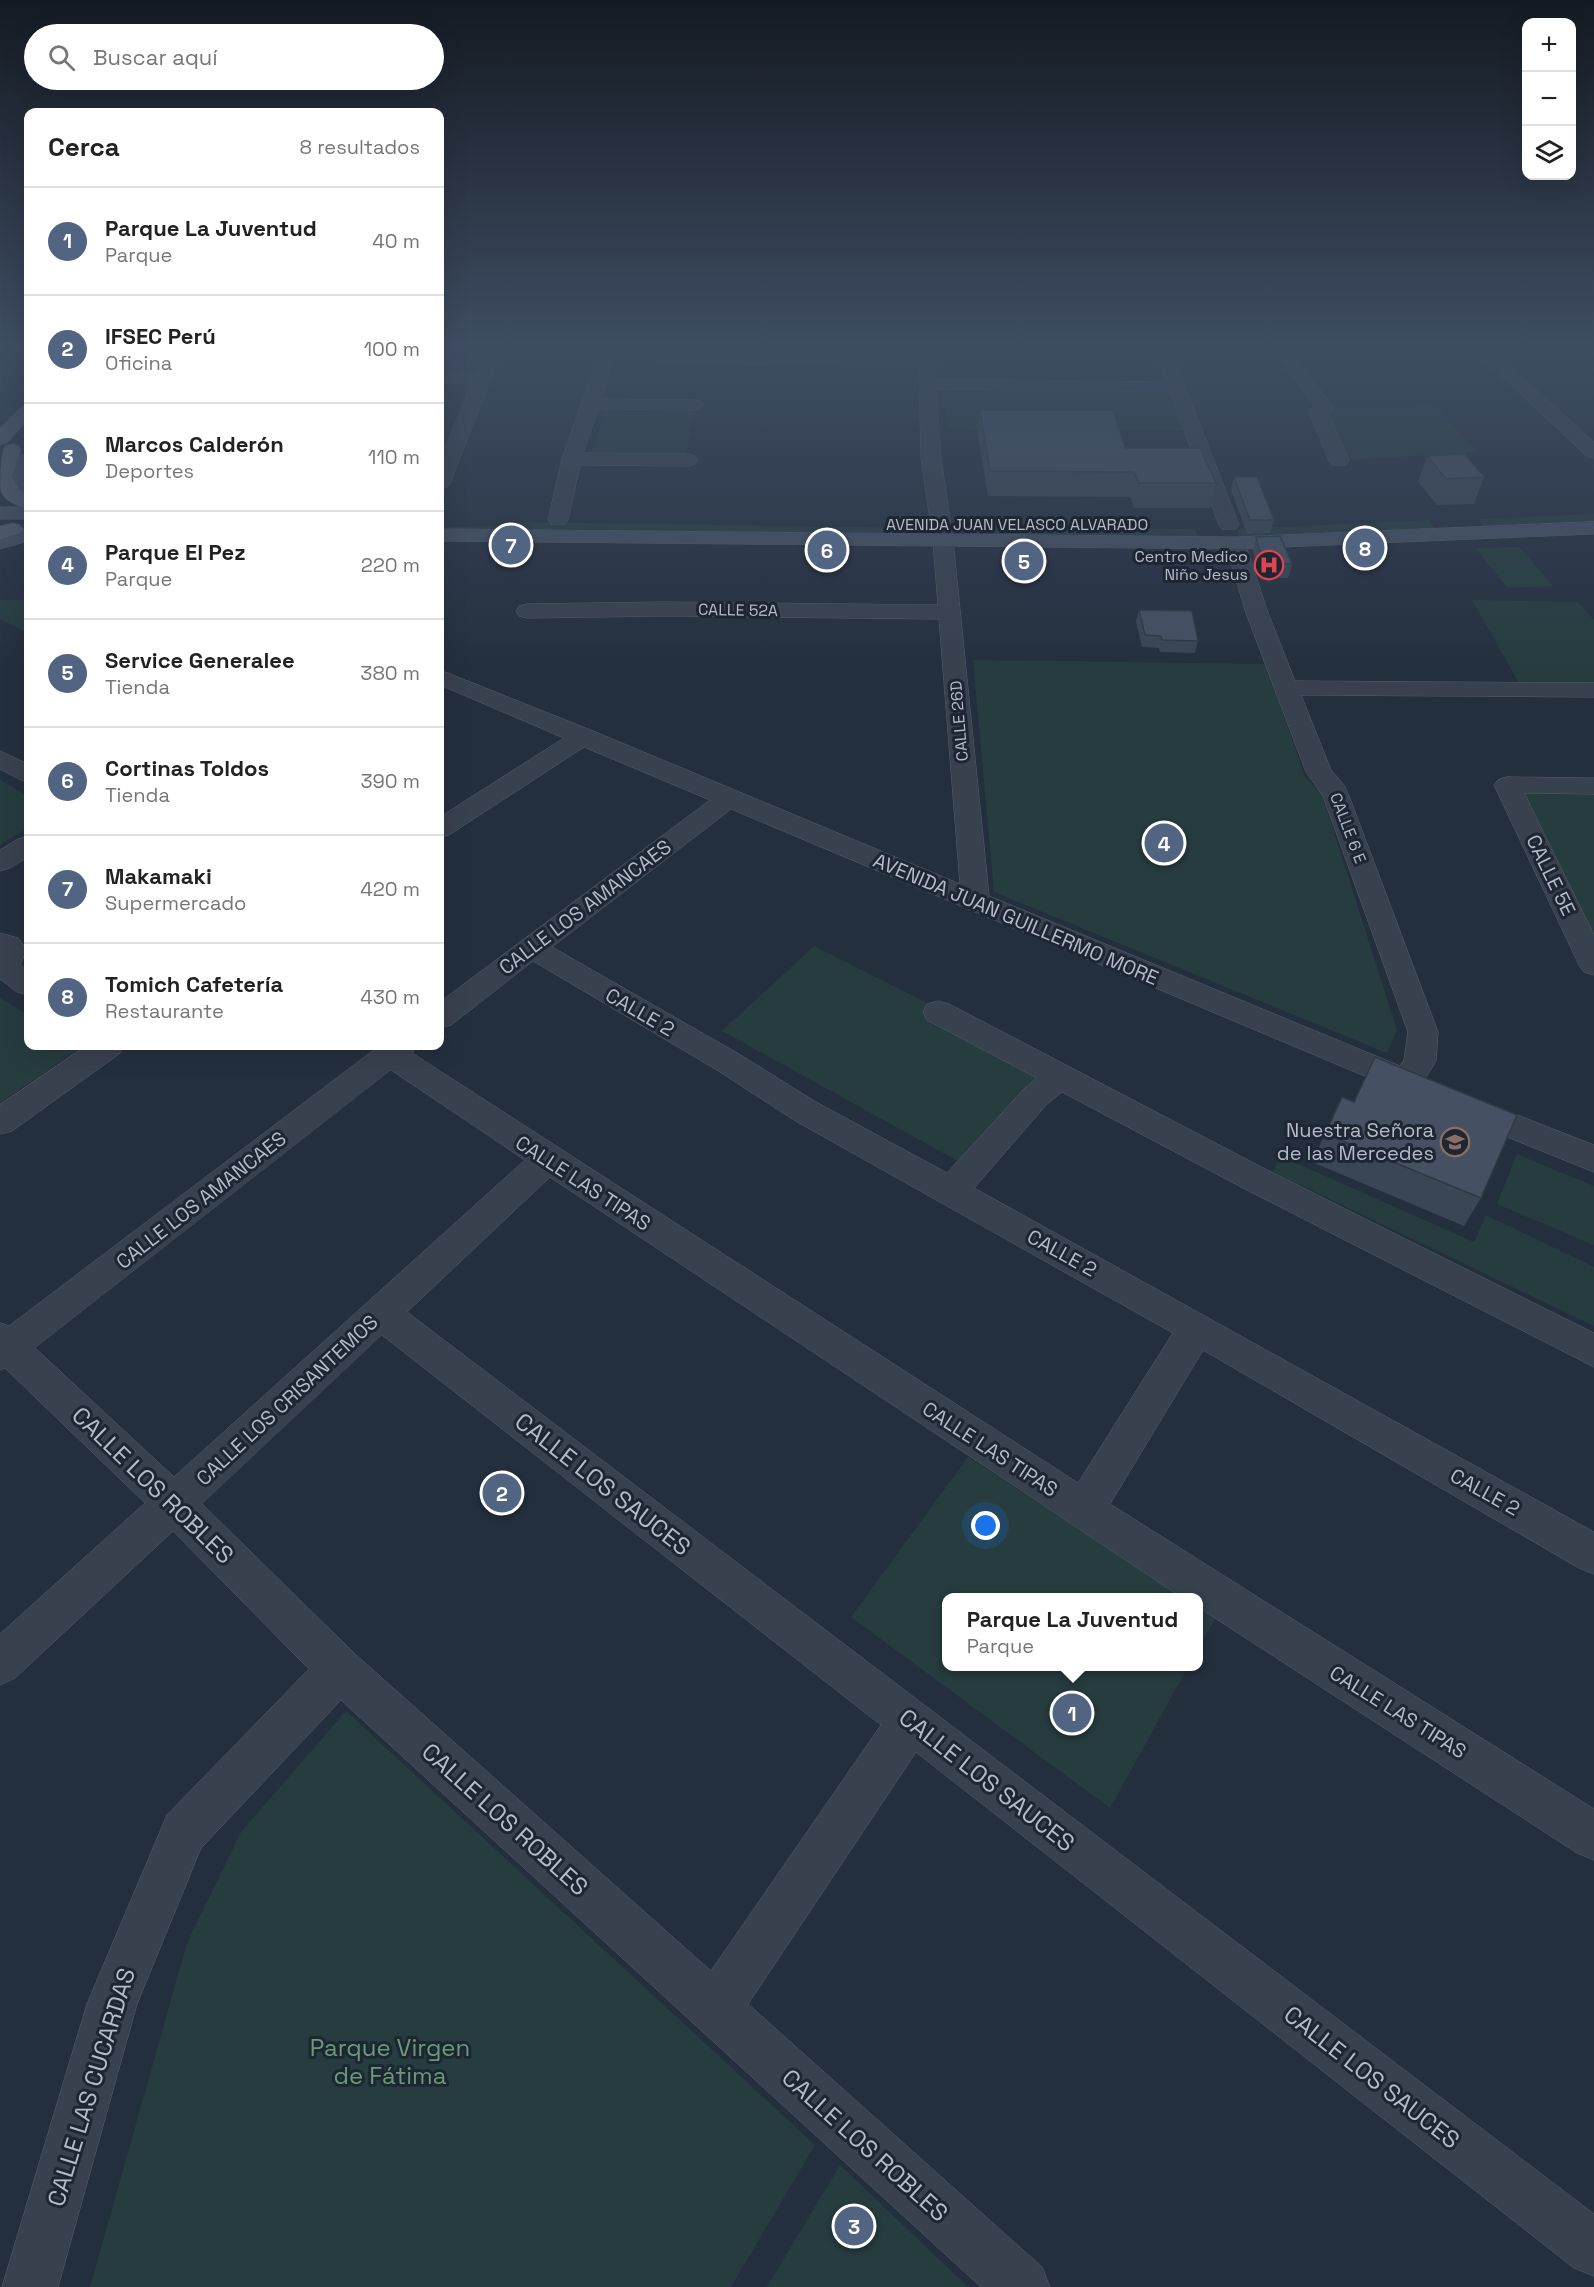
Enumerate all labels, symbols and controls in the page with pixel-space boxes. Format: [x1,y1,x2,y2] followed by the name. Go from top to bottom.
[1522,18,1576,180] map controls
[1522,18,1576,72] button: +
[24,24,444,90] search box
[45,41,78,74] icon: search
[93,43,218,71] text: Buscar aquí
[1522,72,1576,126] button: −
[1522,126,1576,180] button: layers
[48,130,120,164] text: Cerca
[300,134,420,160] text: 8 resultados
[105,214,317,242] text: Parque La Juventud
[63,228,72,254] text: 1
[372,228,420,254] text: 40 m
[105,242,172,268] text: Parque
[105,322,216,350] text: IFSEC Perú
[62,336,73,362] text: 2
[364,336,420,362] text: 100 m
[105,350,172,376] text: Oficina
[105,430,284,458] text: Marcos Calderón
[61,444,74,470] text: 3
[368,444,420,470] text: 110 m
[105,458,194,484] text: Deportes
[886,514,1148,535] street label: AVENIDA JUAN VELASCO ALVARADO
[492,522,530,568] pin: 7
[1346,526,1384,570] pin: 8
[808,528,846,572] pin: 6
[105,538,246,566] text: Parque El Pez
[1004,538,1044,584] pin: 5
[1135,546,1248,585] place label: Centro Medico Niño Jesus
[1253,549,1285,581] hospital icon: Centro Medico Niño Jesus
[61,552,74,578] text: 4
[361,552,420,578] text: 220 m
[105,566,172,592] text: Parque
[698,599,778,621] street label: CALLE 52A
[105,646,295,674] text: Service Generalee
[62,660,74,686] text: 5
[360,660,420,686] text: 380 m
[105,674,170,700] text: Tienda
[945,680,973,762] street label: CALLE 26D
[105,754,269,782] text: Cortinas Toldos
[61,768,74,794] text: 6
[361,768,420,794] text: 390 m
[105,782,170,808] text: Tienda
[1325,790,1371,866] street label: CALLE 6 E
[1144,820,1184,866] pin: 4
[1520,830,1582,920] street label: CALLE 5E
[494,834,676,980] street label: CALLE LOS AMANCAES
[869,847,1163,991] street label: AVENIDA JUAN GUILLERMO MORE
[105,862,212,890] text: Makamaki
[62,876,73,902] text: 7
[360,876,420,902] text: 420 m
[105,890,246,916] text: Supermercado
[105,970,283,998] text: Tomich Cafetería
[601,982,679,1042] street label: CALLE 2
[62,984,74,1010] text: 8
[360,984,420,1010] text: 430 m
[105,998,224,1024] text: Restaurante
[1277,1117,1434,1166] place label: Nuestra Señora de las Mercedes
[111,1125,291,1275] street label: CALLE LOS AMANCAES
[1439,1126,1471,1158] school or university icon: Nuestra Señora de las Mercedes
[510,1130,656,1236] street label: CALLE LAS TIPAS
[1023,1223,1101,1283] street label: CALLE 2
[191,1309,383,1491] street label: CALLE LOS CRISANTEMOS
[917,1396,1063,1502] street label: CALLE LAS TIPAS
[65,1400,241,1570] street label: CALLE LOS ROBLES
[509,1406,697,1562] street label: CALLE LOS SAUCES
[1446,1462,1524,1522] street label: CALLE 2
[482,1470,522,1516] pin: 2
[971,1511,1000,1540] your location
[942,1593,1203,1671] popup
[967,1605,1178,1633] text: Parque La Juventud
[967,1633,1034,1659] text: Parque
[1325,1660,1471,1764] street label: CALLE LAS TIPAS
[1052,1690,1092,1736] pin: 1
[893,1702,1081,1858] street label: CALLE LOS SAUCES
[415,1736,595,1902] street label: CALLE LOS ROBLES
[40,1964,142,2210] street label: CALLE LAS CUCARDAS
[1278,1999,1466,2155] street label: CALLE LOS SAUCES
[310,2032,470,2091] park label: Parque Virgen de Fátima
[775,2062,955,2228] street label: CALLE LOS ROBLES
[834,2204,874,2248] pin: 3

